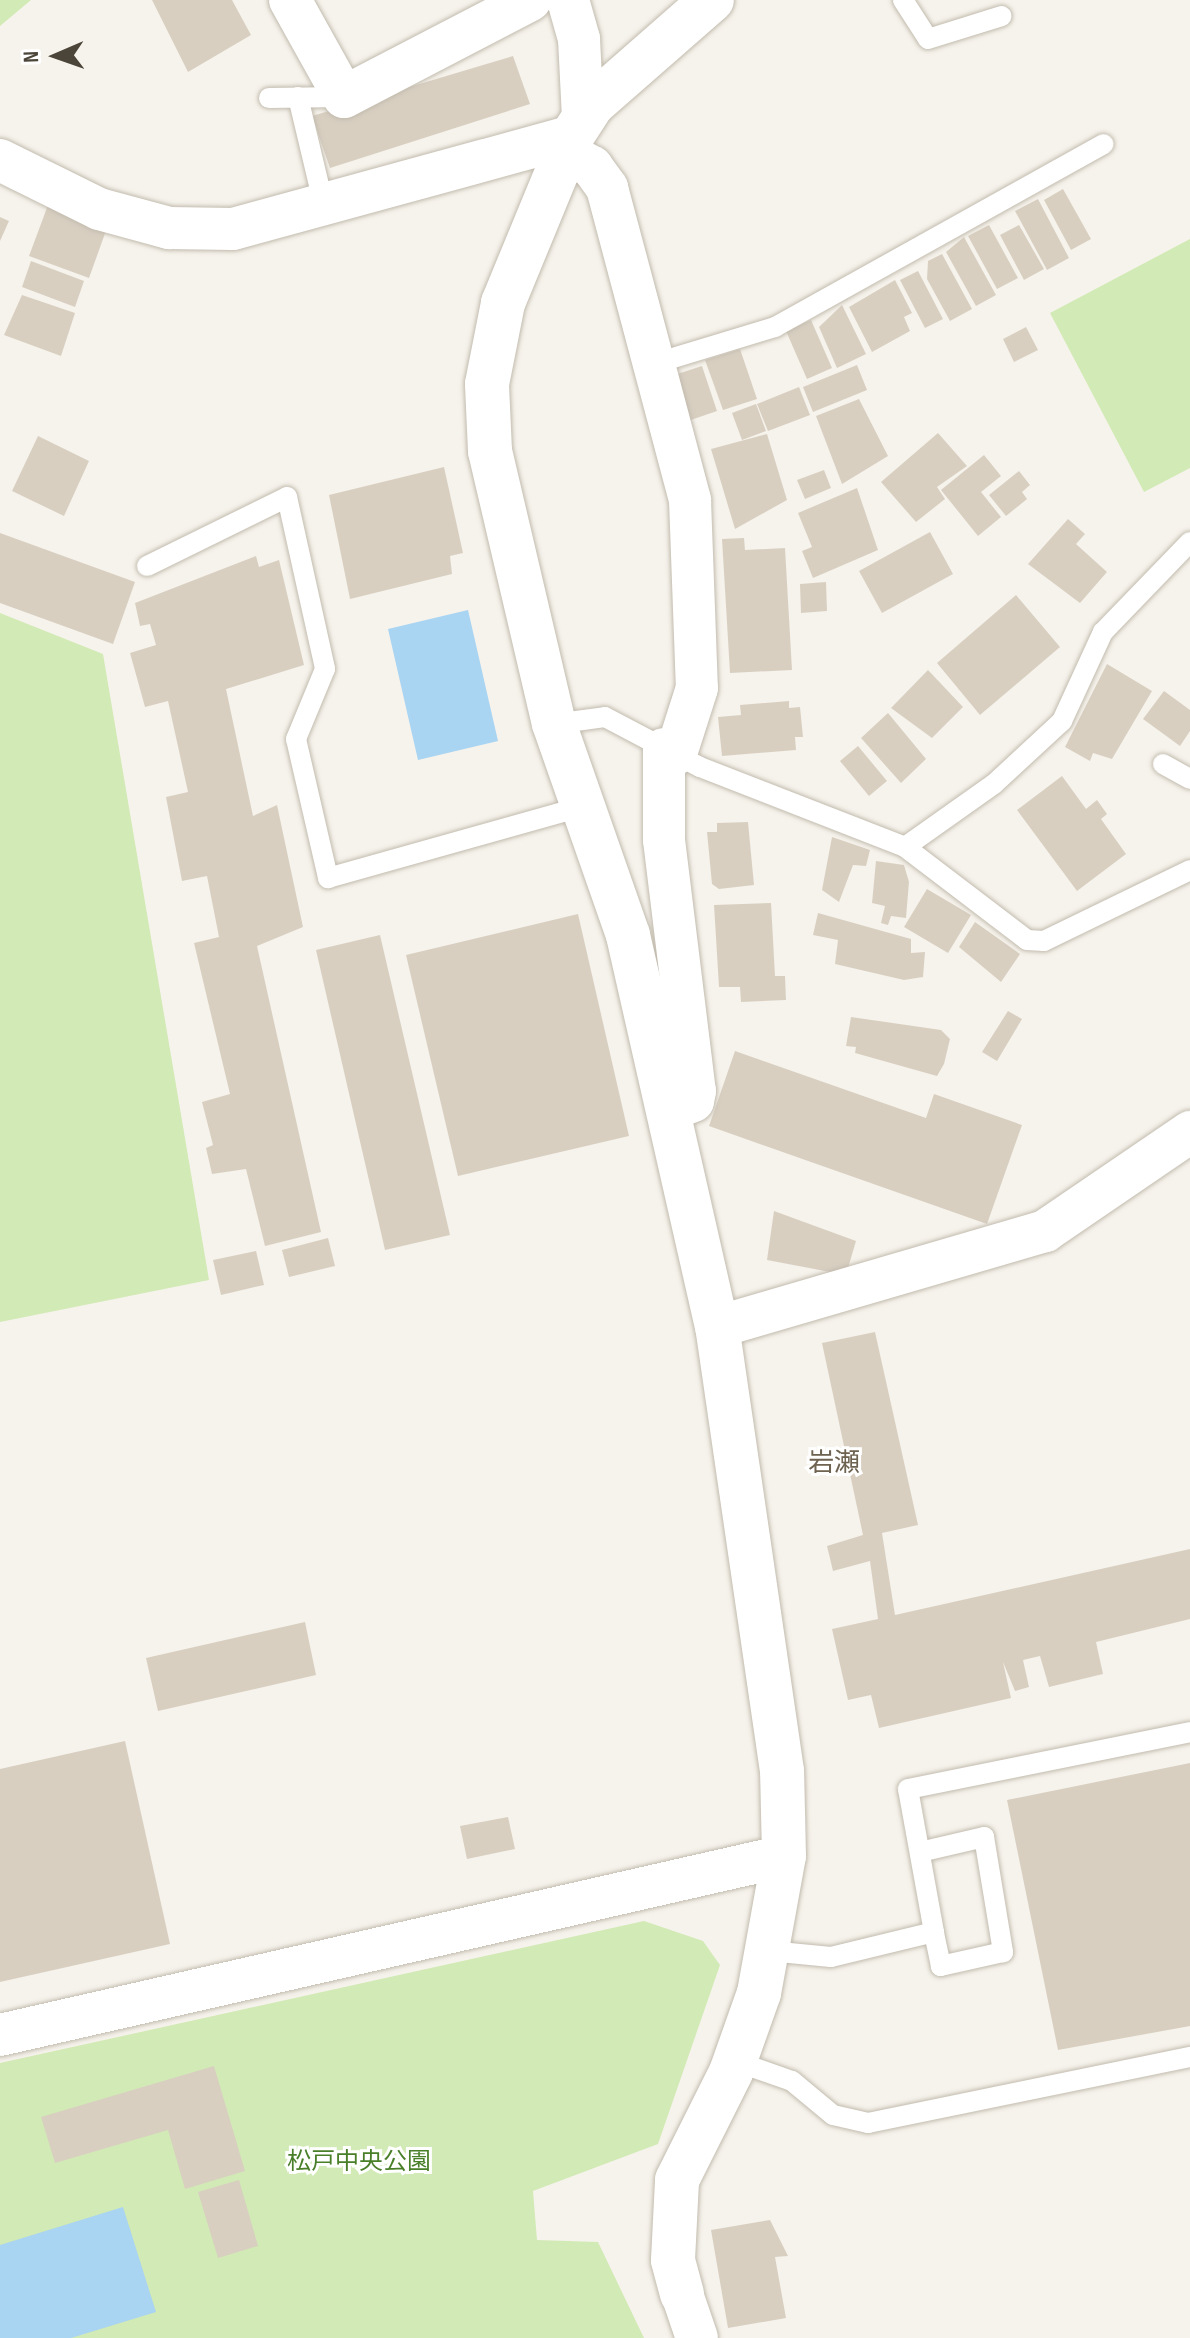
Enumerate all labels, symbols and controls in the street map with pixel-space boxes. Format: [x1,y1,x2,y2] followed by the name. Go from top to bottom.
[16,16,96,96] north arrow
[18,51,45,63] text: N
[808,1448,860,1480] district label: 岩瀬
[287,2148,431,2176] park label: 松戸中央公園

